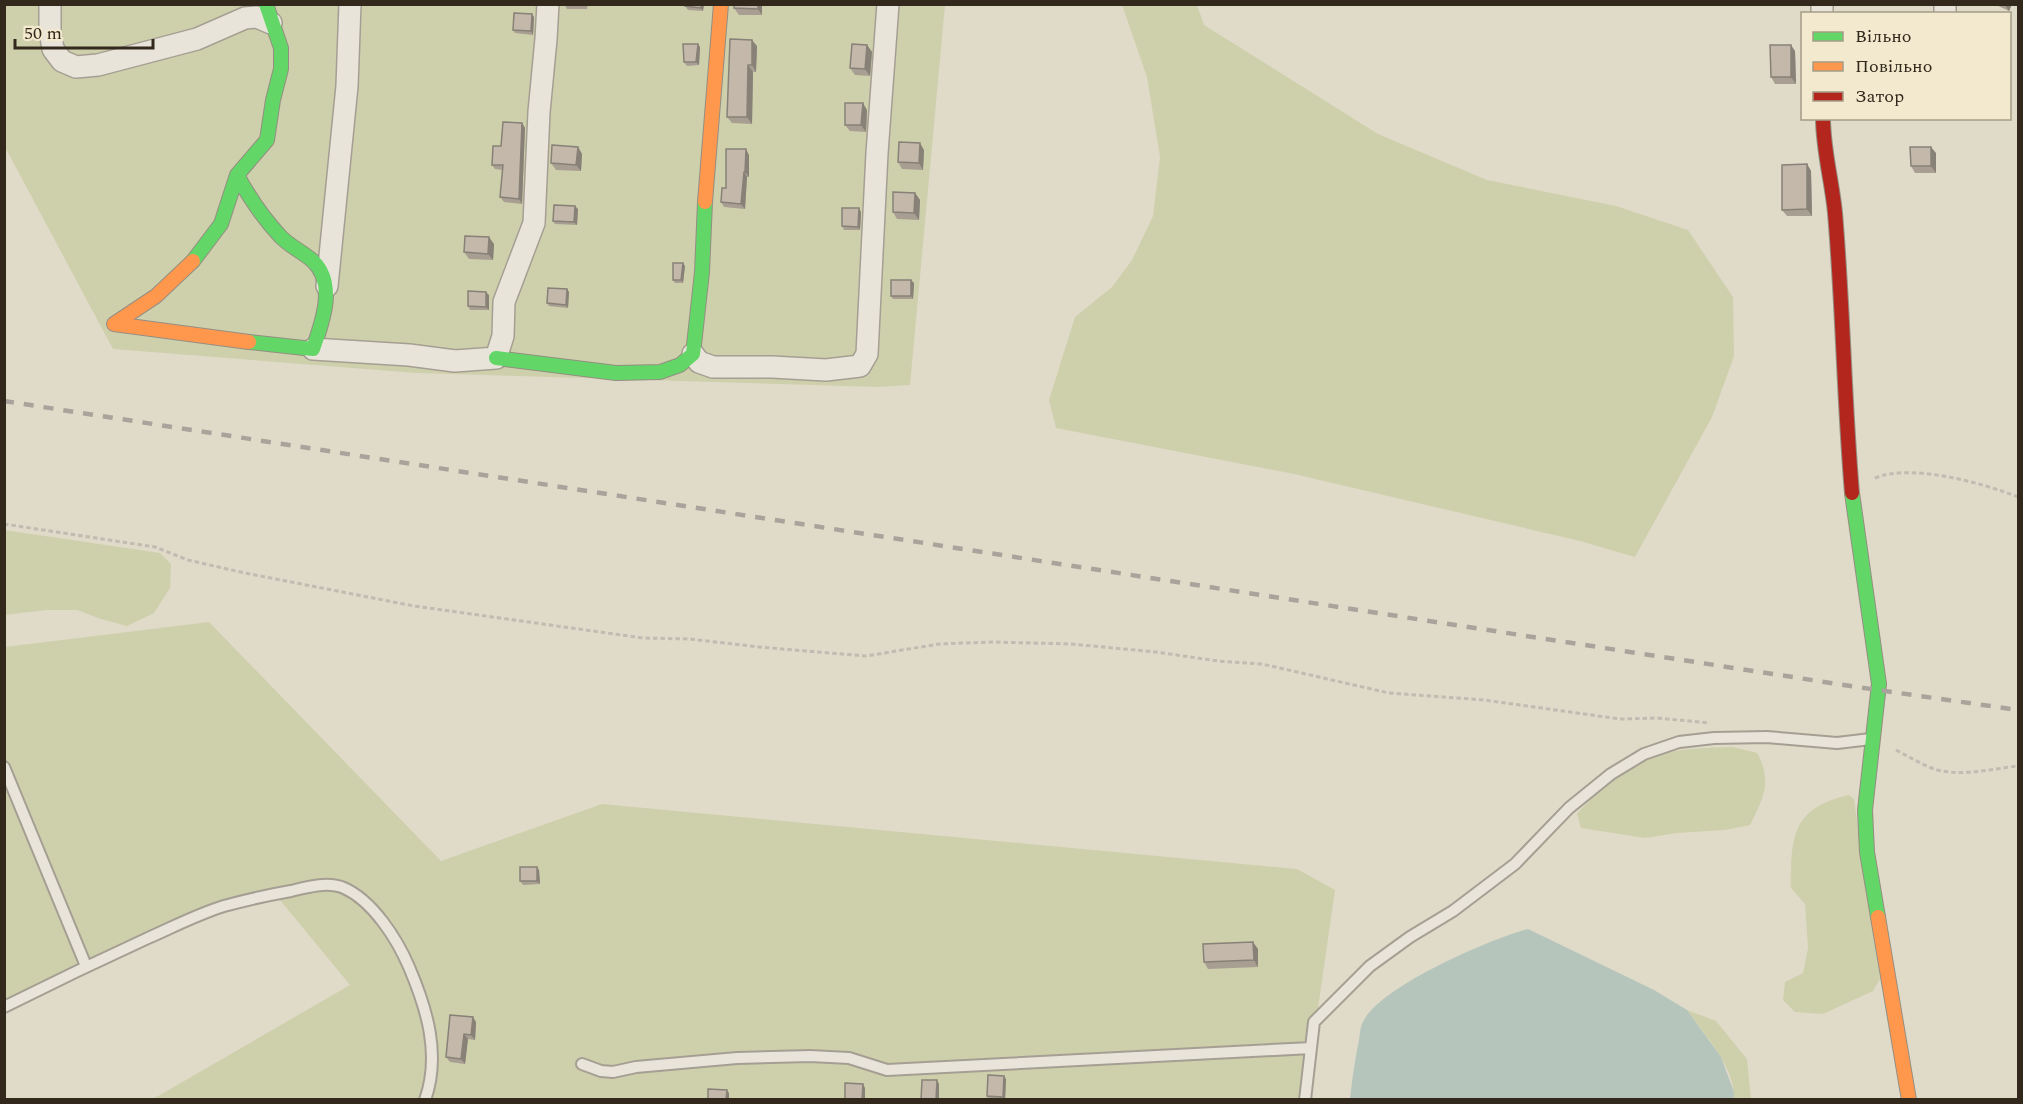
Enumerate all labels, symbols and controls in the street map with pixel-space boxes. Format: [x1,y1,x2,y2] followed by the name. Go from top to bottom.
[15,12,153,50] scale bar
[1801,12,2011,120] legend
[24,20,62,47] text: 50 m
[1855,23,1912,50] text: Вільно
[1855,53,1932,80] text: Повільно
[1855,83,1904,110] text: Затор

